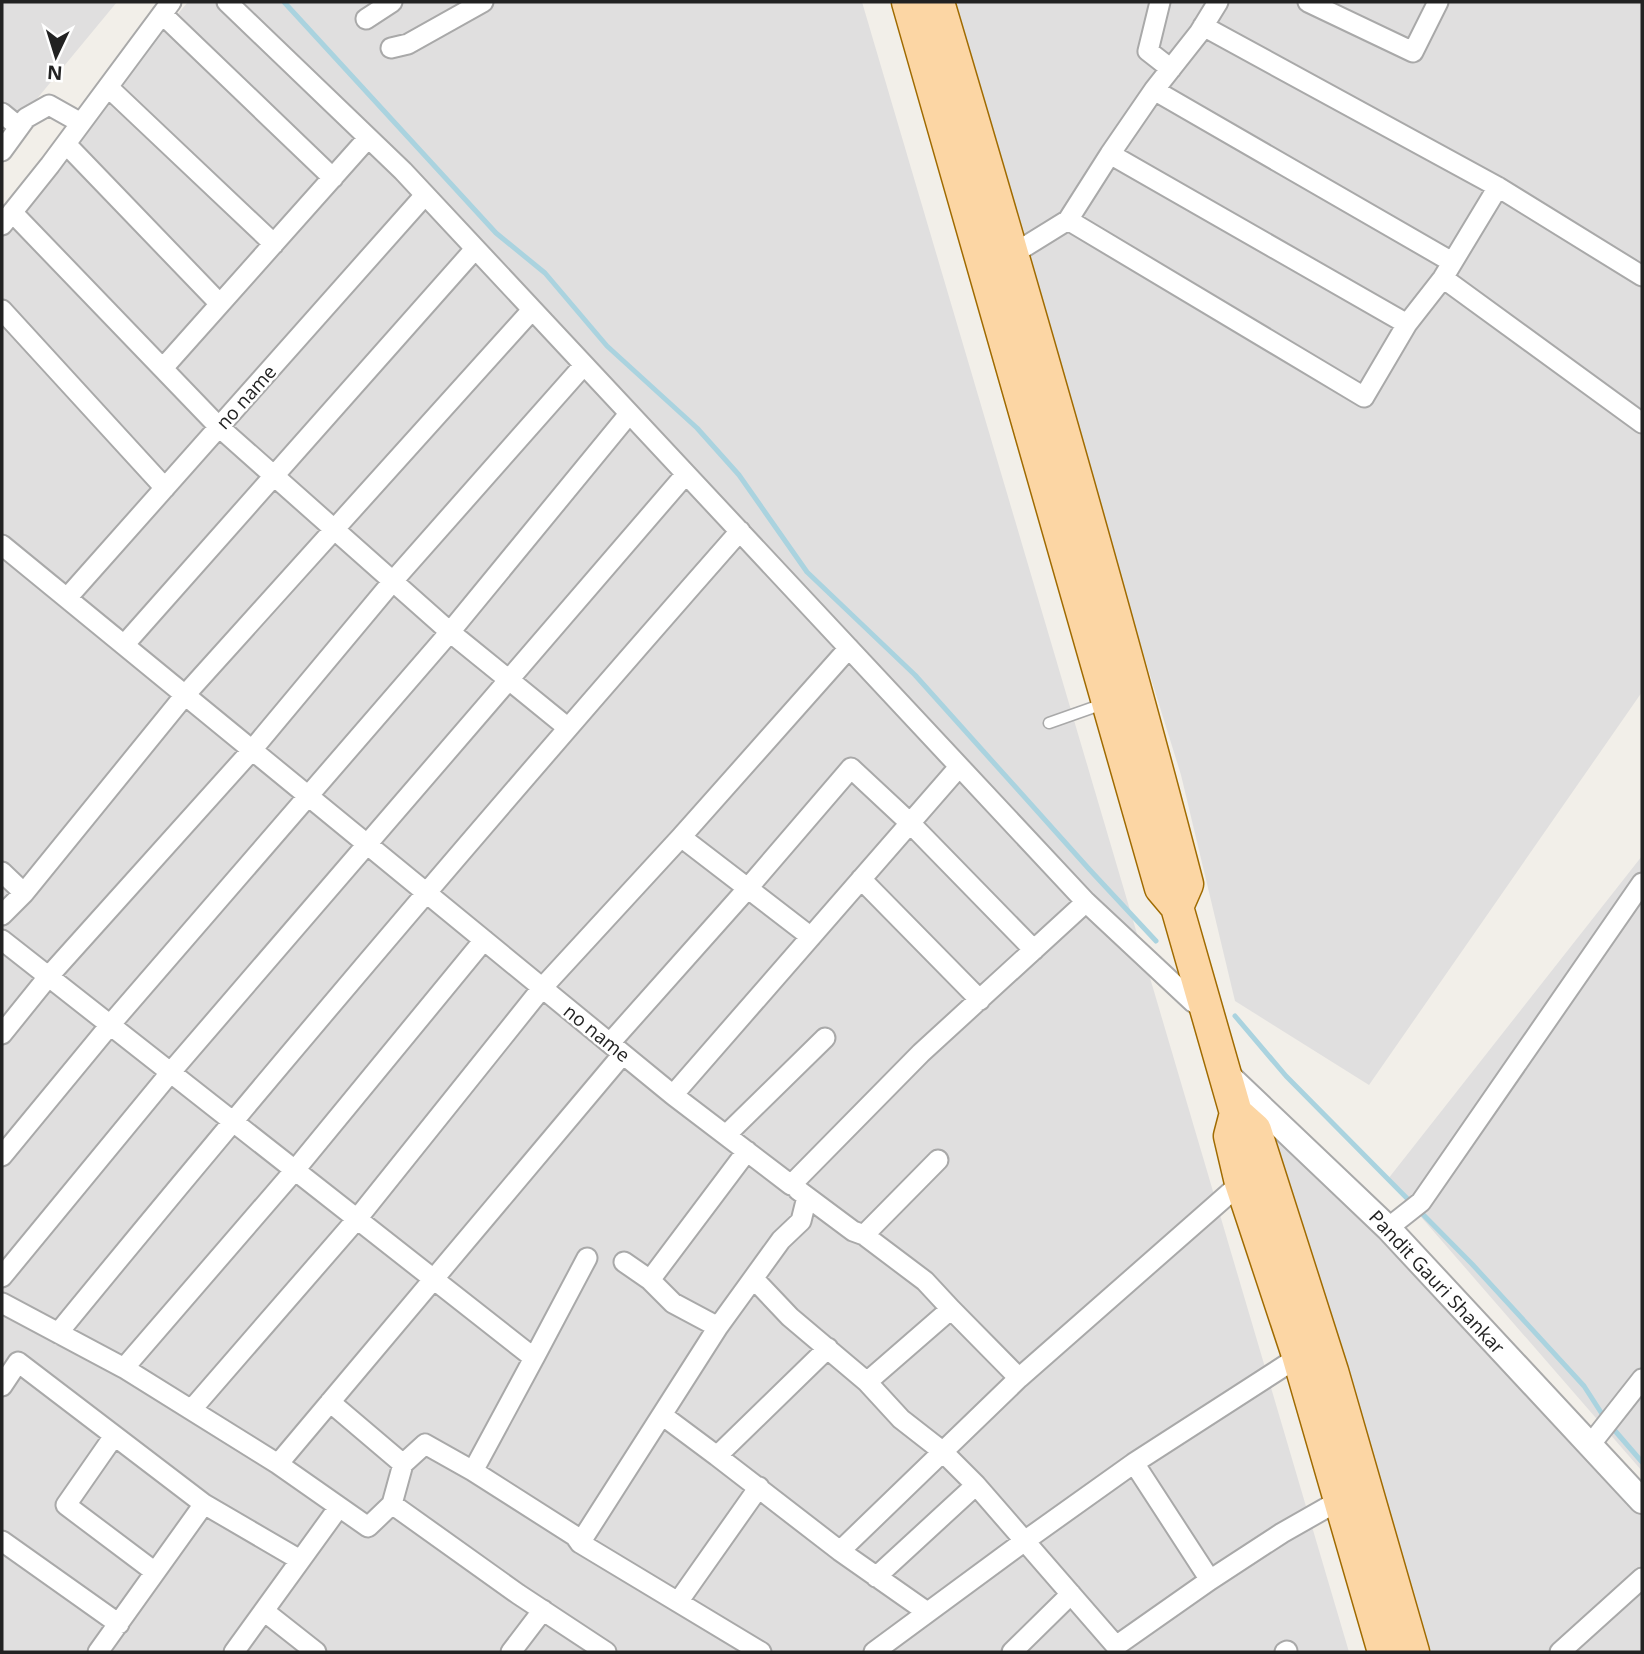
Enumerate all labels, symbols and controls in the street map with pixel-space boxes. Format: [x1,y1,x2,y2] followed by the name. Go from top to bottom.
[21,21,91,91] north arrow
[46,59,63,86] text: N
[210,359,282,435] street label: no name
[558,998,636,1068] street label: no name
[1363,1204,1511,1360] street label: Pandit Gauri Shankar

